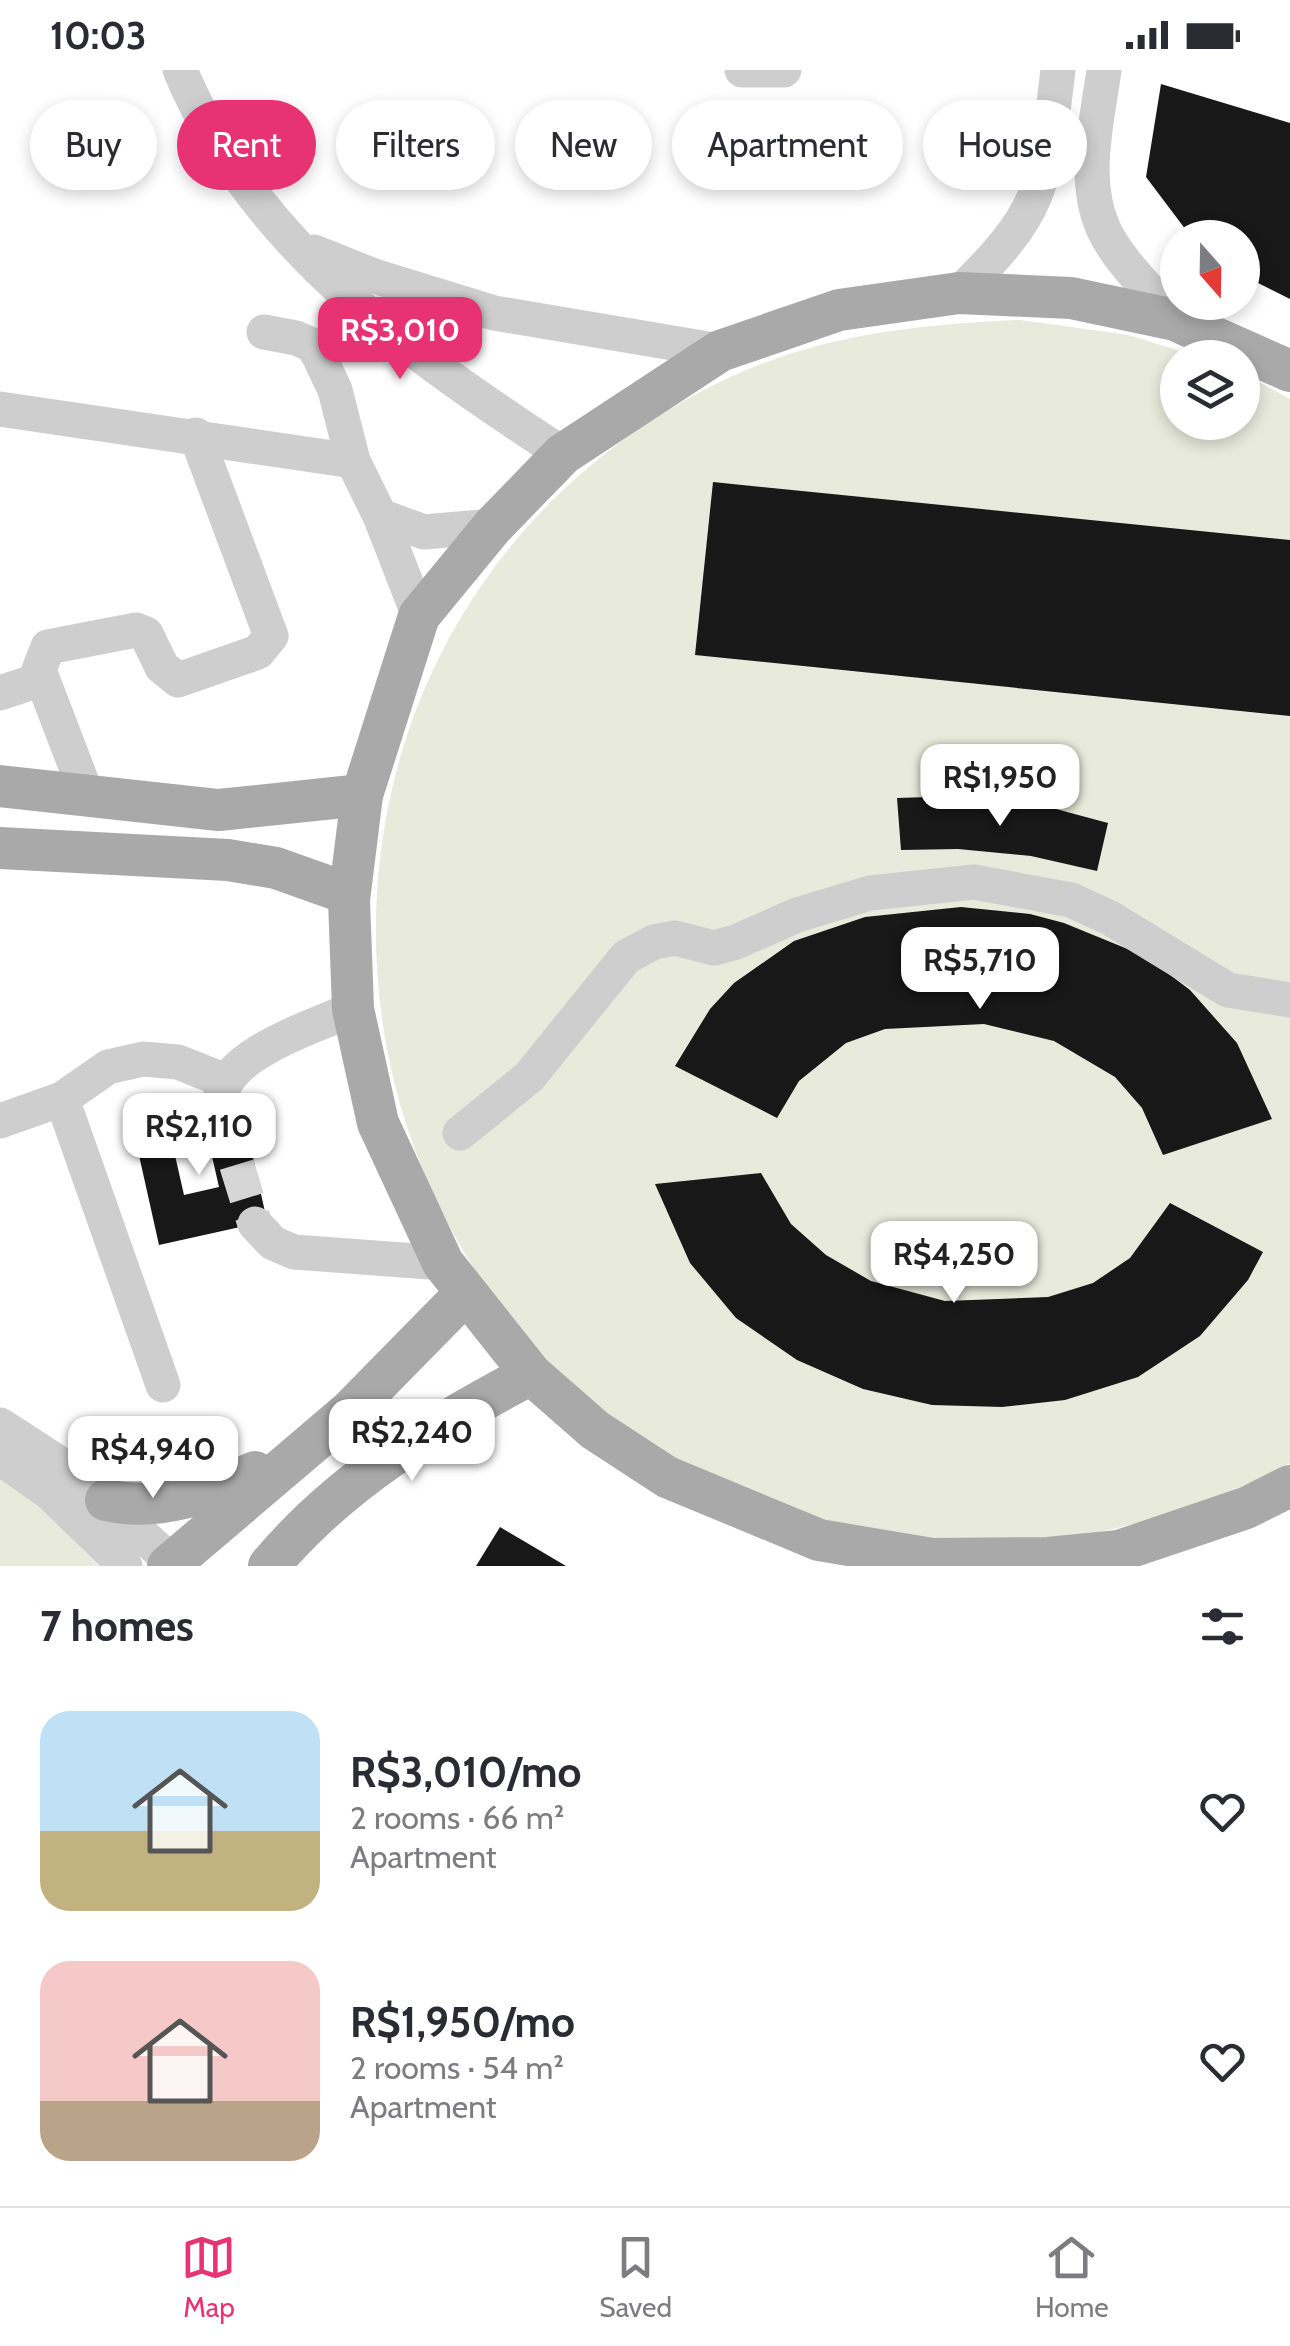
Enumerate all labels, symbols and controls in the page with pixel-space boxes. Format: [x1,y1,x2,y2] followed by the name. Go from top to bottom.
[50,12,147,59] text: 10:03
[30,100,157,190] chip: Buy
[177,100,316,190] chip: Rent
[336,100,495,190] chip: Filters
[515,100,652,190] chip: New
[672,100,903,190] chip: Apartment
[923,100,1087,190] chip: House
[1160,220,1260,320] north arrow
[1160,220,1260,440] map controls
[308,297,492,382] pin: R$3,010
[340,310,460,349] text: R$3,010
[1160,340,1260,440] button: layers
[908,744,1092,829] pin: R$1,950
[942,757,1058,796] text: R$1,950
[888,927,1072,1012] pin: R$5,710
[923,940,1037,979] text: R$5,710
[107,1093,291,1178] pin: R$2,110
[145,1106,253,1145] text: R$2,110
[862,1221,1046,1306] pin: R$4,250
[893,1234,1015,1273] text: R$4,250
[320,1399,504,1484] pin: R$2,240
[351,1412,473,1451] text: R$2,240
[61,1416,245,1501] pin: R$4,940
[90,1429,216,1468] text: R$4,940
[1195,1599,1250,1654] icon: filters
[40,1600,194,1652] text: 7 homes
[350,1746,581,1798] text: R$3,010/mo
[120,1751,240,1871] icon: home
[1195,1784,1250,1839] icon: heart
[350,1798,564,1837] text: 2 rooms · 66 m²
[350,1837,497,1876] text: Apartment
[350,1996,575,2048] text: R$1,950/mo
[120,2001,240,2121] icon: home
[1195,2034,1250,2089] icon: heart
[350,2048,564,2087] text: 2 rooms · 54 m²
[350,2087,497,2126] text: Apartment
[181,2230,236,2324] tab: Map
[599,2230,672,2324] tab: Saved
[1035,2230,1109,2324] tab: Home

